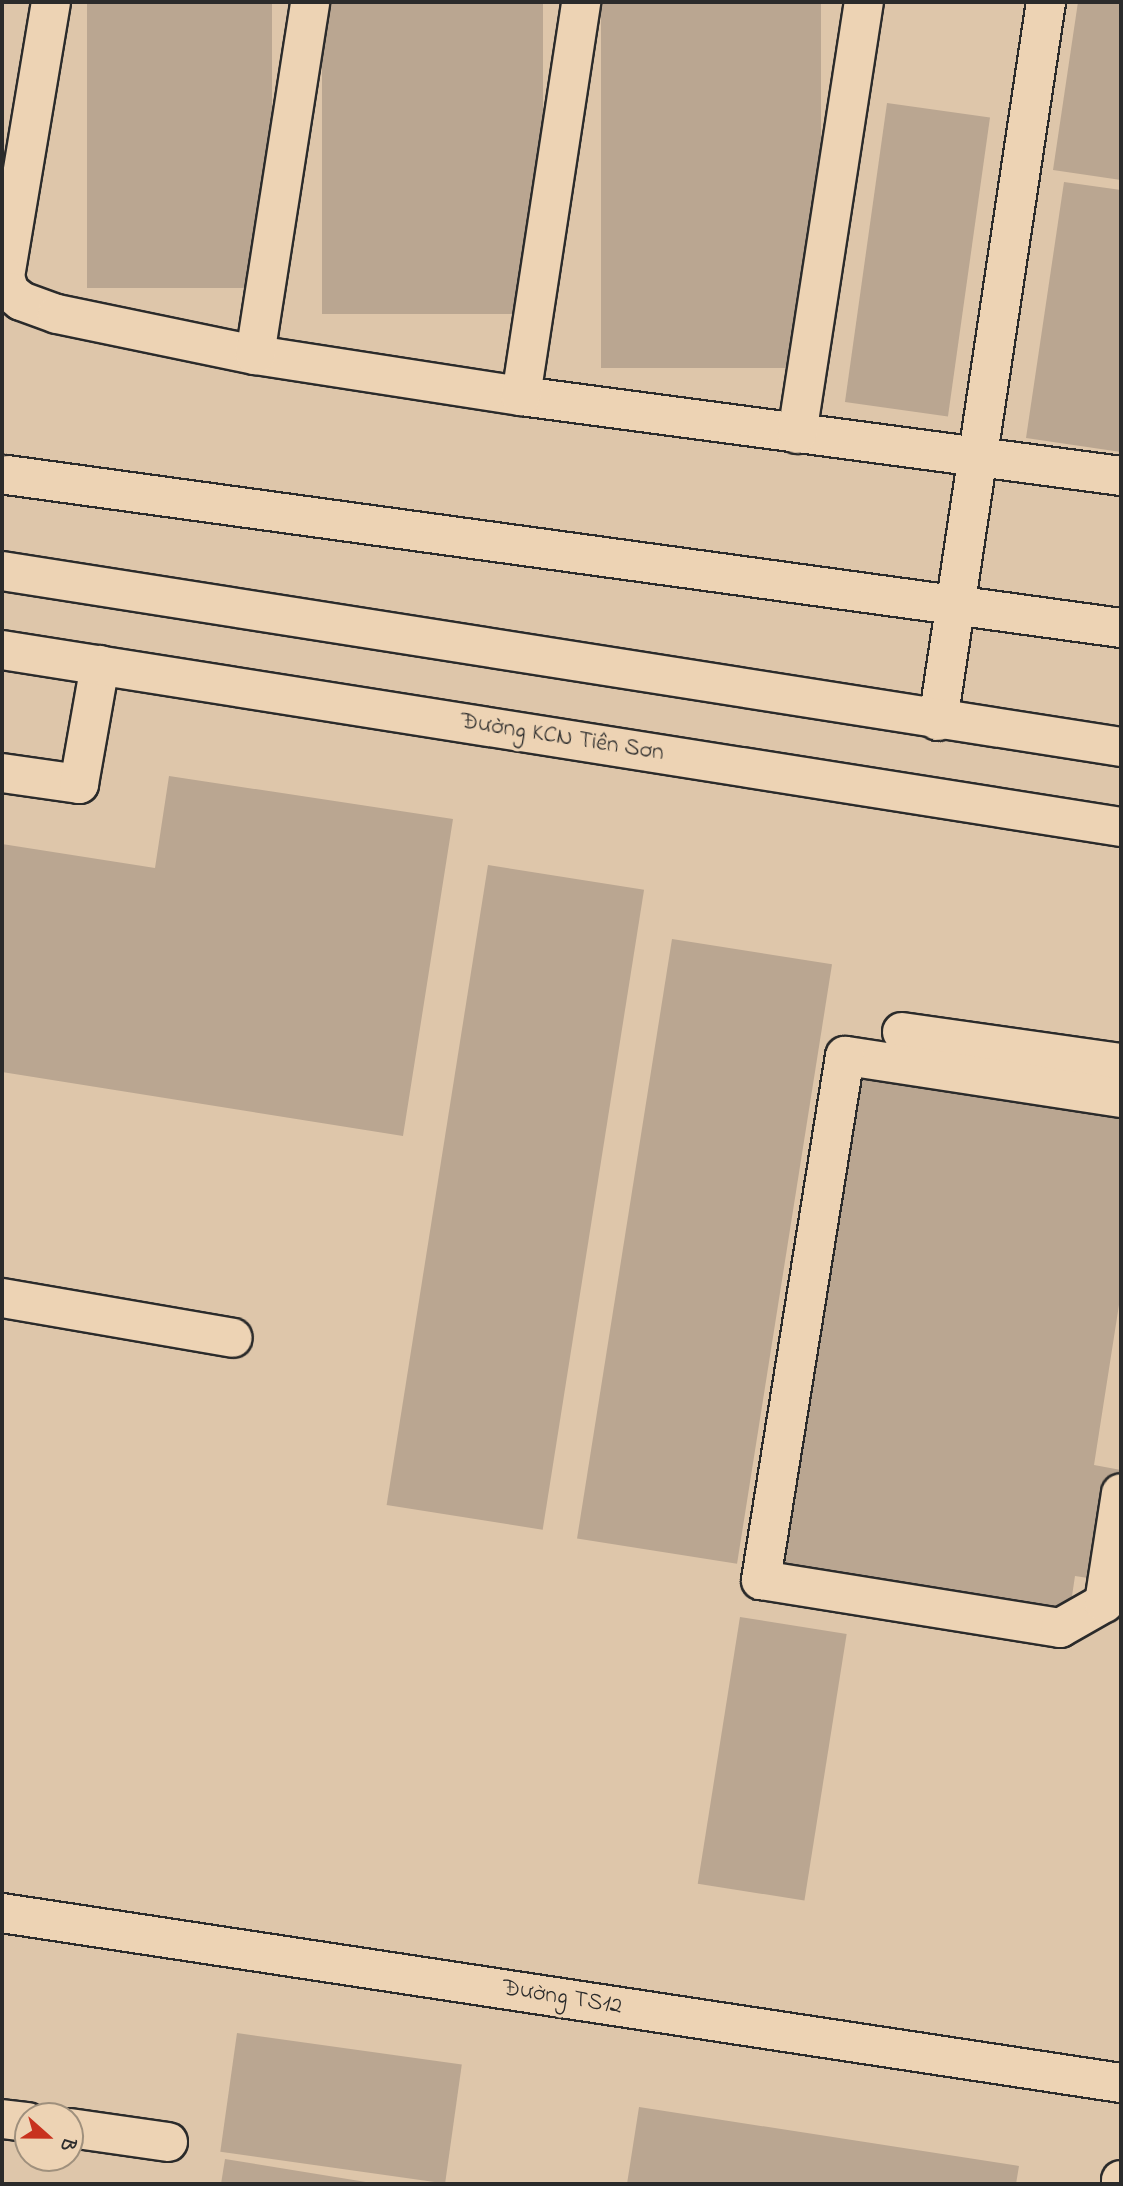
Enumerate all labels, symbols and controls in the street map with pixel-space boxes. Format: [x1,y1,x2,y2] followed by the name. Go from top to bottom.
[458,708,666,768] street label: Đường KCN Tiên Sơn
[500,1974,624,2022] street label: Đường TS12
[14,2102,84,2172] north arrow
[52,2133,82,2155] text: B

